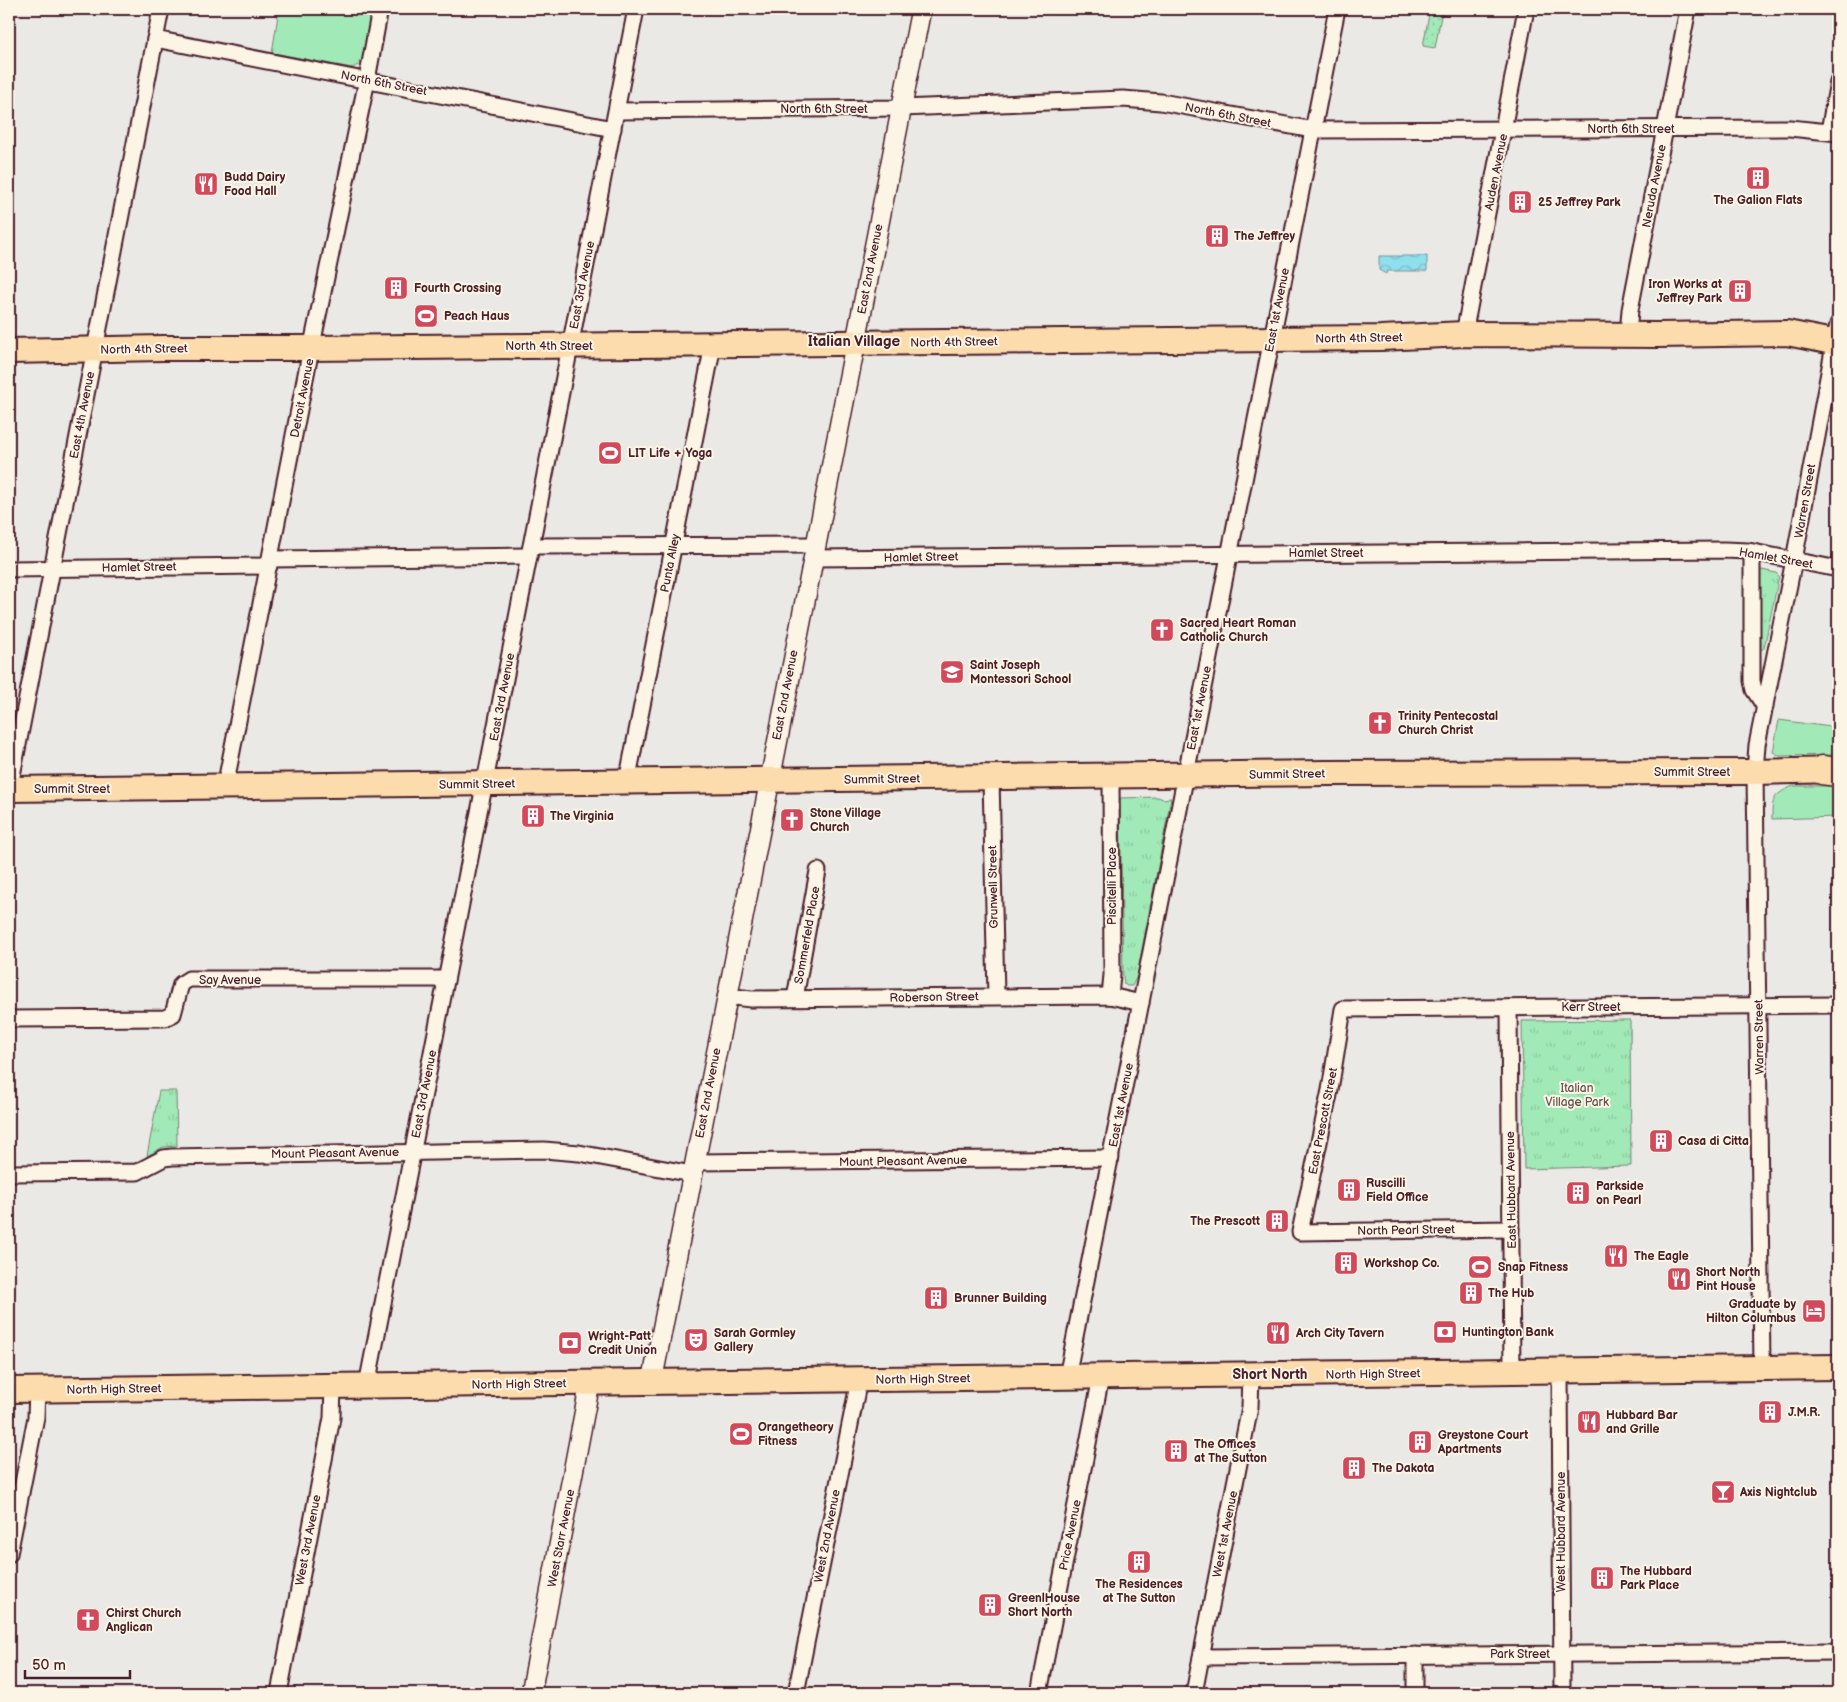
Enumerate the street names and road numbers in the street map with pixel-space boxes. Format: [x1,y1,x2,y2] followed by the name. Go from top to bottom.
[340,68,429,99] street label: North 6th Street
[1184,100,1273,131] street label: North 6th Street
[780,102,868,117] street label: North 6th Street
[1587,122,1675,137] street label: North 6th Street
[1482,132,1511,212] street label: Auden Avenue
[1639,143,1670,229] street label: Neruda Avenue
[854,223,887,316] street label: East 2nd Avenue
[567,240,598,330] street label: East 3rd Avenue
[1262,267,1293,353] street label: East 1st Avenue
[1315,330,1403,347] street label: North 4th Street
[910,334,998,351] street label: North 4th Street
[505,339,593,354] street label: North 4th Street
[100,341,188,358] street label: North 4th Street
[287,357,318,439] street label: Detroit Avenue
[67,370,98,460] street label: East 4th Avenue
[1792,462,1819,539] street label: Warren Street
[657,532,684,594] street label: Punta Alley
[1738,545,1814,572] street label: Hamlet Street
[1289,546,1364,561] street label: Hamlet Street
[883,549,959,566] street label: Hamlet Street
[101,559,177,576] street label: Hamlet Street
[769,649,802,742] street label: East 2nd Avenue
[487,652,518,742] street label: East 3rd Avenue
[1184,665,1215,751] street label: East 1st Avenue
[1654,765,1730,780] street label: Summit Street
[1249,766,1326,783] street label: Summit Street
[844,771,921,788] street label: Summit Street
[439,776,516,793] street label: Summit Street
[34,782,110,797] street label: Summit Street
[985,845,1002,929] street label: Grunwell Street
[1105,847,1120,925] street label: Piscitelli Place
[792,885,823,985] street label: Sommerfeld Place
[199,973,261,988] street label: Say Avenue
[889,989,979,1006] street label: Roberson Street
[1751,999,1768,1075] street label: Warren Street
[1561,1000,1621,1015] street label: Kerr Street
[692,1047,725,1140] street label: East 2nd Avenue
[409,1049,440,1139] street label: East 3rd Avenue
[1106,1062,1137,1148] street label: East 1st Avenue
[1306,1066,1341,1176] street label: East Prescott Street
[1503,1131,1520,1249] street label: East Hubbard Avenue
[271,1145,399,1162] street label: Mount Pleasant Avenue
[839,1153,967,1170] street label: Mount Pleasant Avenue
[1357,1222,1455,1239] street label: North Pearl Street
[1325,1366,1421,1383] street label: North High Street
[875,1371,971,1388] street label: North High Street
[471,1376,567,1393] street label: North High Street
[66,1381,162,1398] street label: North High Street
[1554,1472,1569,1592] street label: West Hubbard Avenue
[545,1488,578,1588] street label: West Starr Avenue
[811,1488,844,1584] street label: West 2nd Avenue
[1210,1489,1241,1579] street label: West 1st Avenue
[292,1493,325,1587] street label: West 3rd Avenue
[1056,1498,1085,1572] street label: Price Avenue
[1490,1647,1550,1662] street label: Park Street

